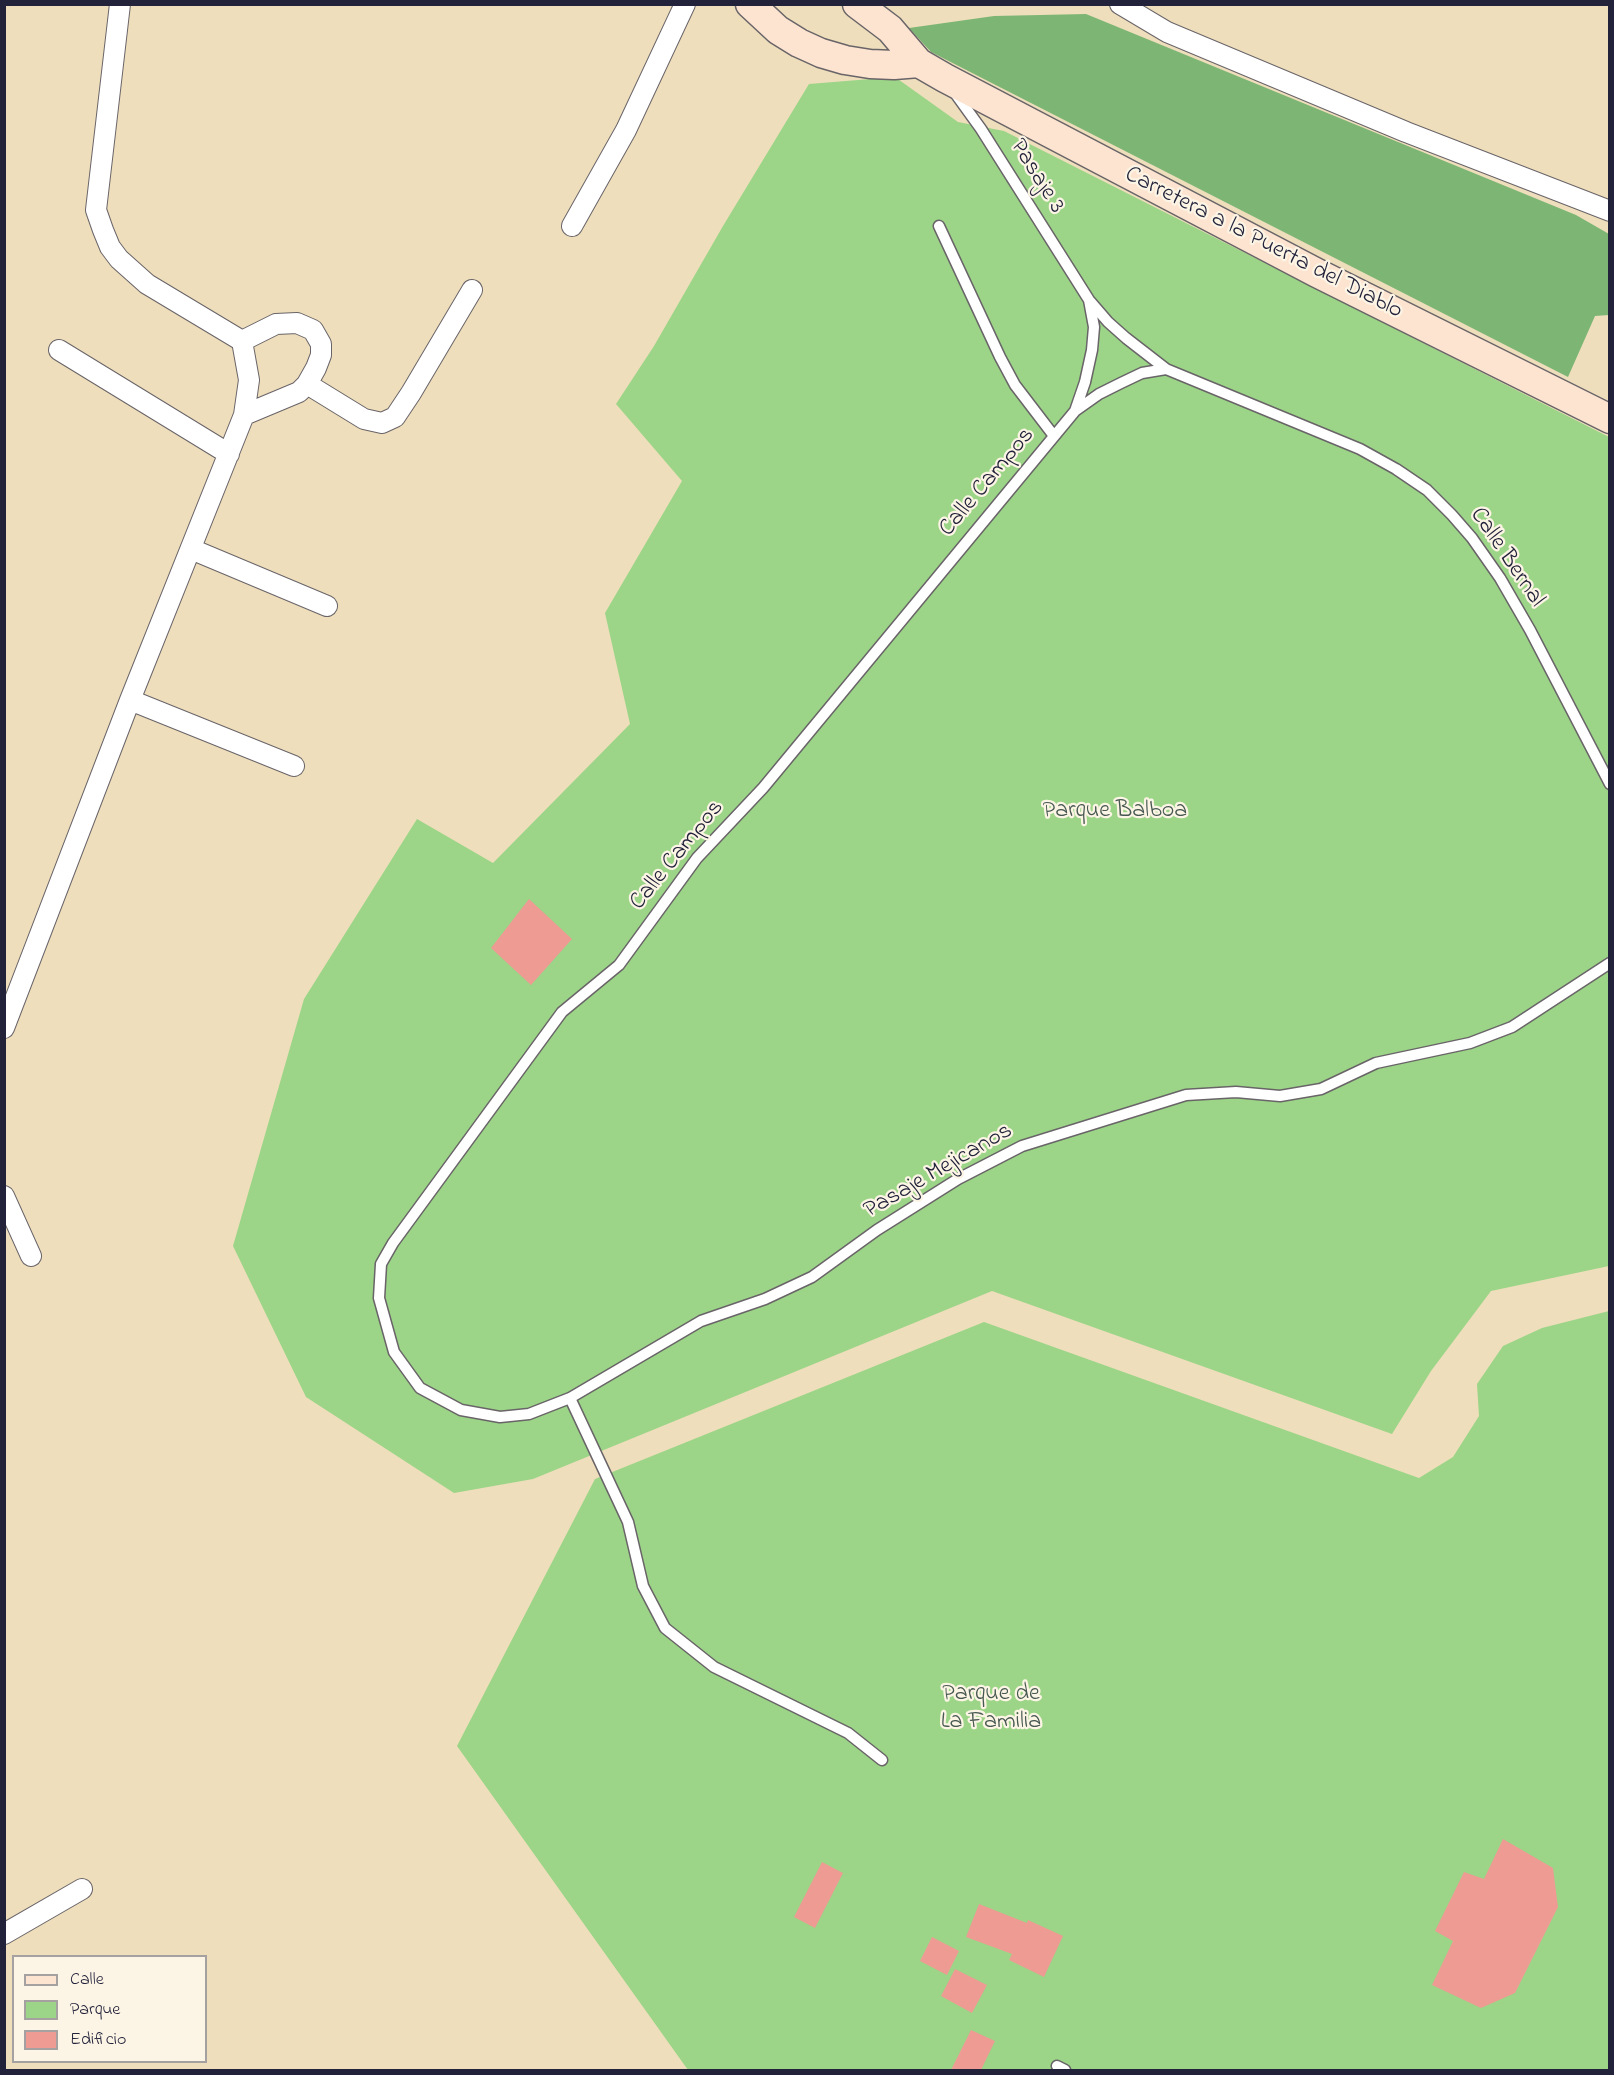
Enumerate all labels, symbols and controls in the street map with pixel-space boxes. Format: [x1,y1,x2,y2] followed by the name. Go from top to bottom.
[1002,135,1070,219] street label: Pasaje 3
[1119,161,1407,327] street label: Carretera a la Puerta del Diablo
[934,423,1042,543] street label: Calle Campos
[1462,503,1550,613] street label: Calle Bernal
[625,795,731,917] street label: Calle Campos
[1043,798,1187,826] park label: Parque Balboa
[860,1118,1018,1226] street label: Pasaje Mejicanos
[941,1681,1041,1737] park label: Parque de La Familia
[12,1955,207,2063] legend
[70,1967,104,1993] text: Calle
[70,1997,120,2023] text: Parque
[70,2027,126,2053] text: Edificio

